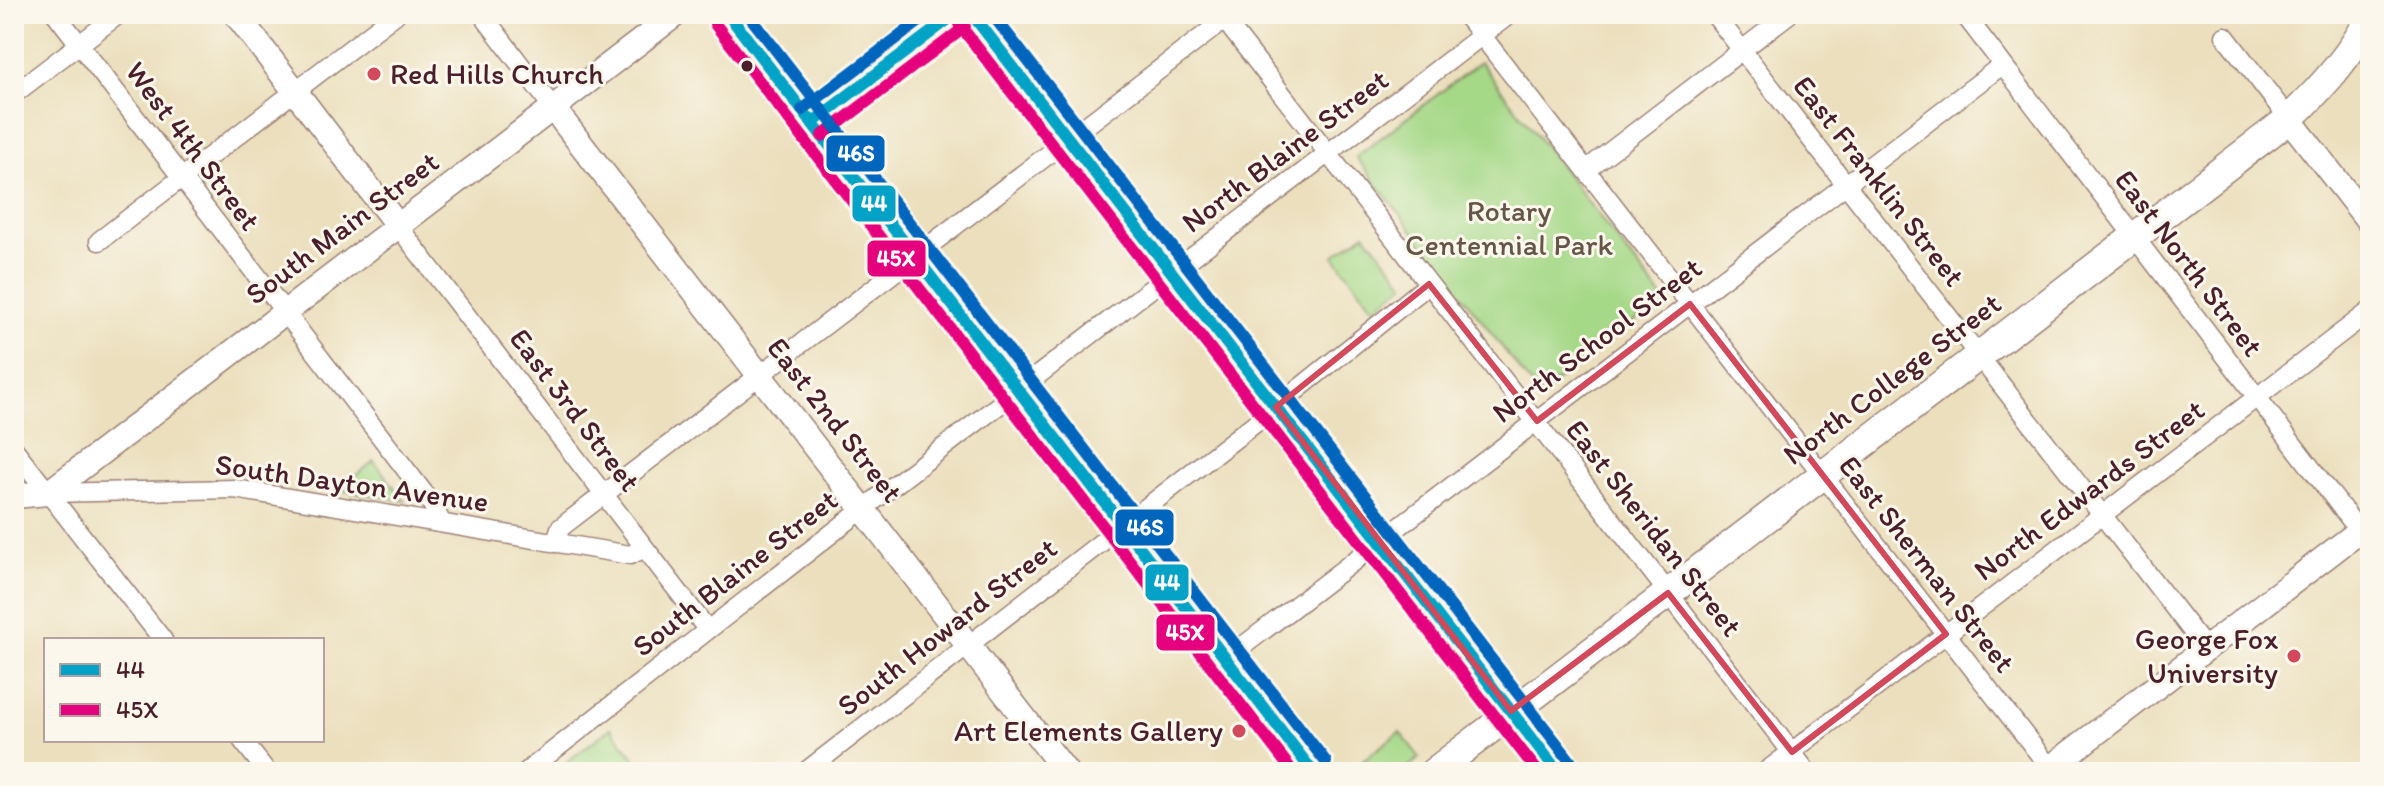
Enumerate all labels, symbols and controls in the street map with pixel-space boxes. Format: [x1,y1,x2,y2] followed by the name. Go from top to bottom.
[118,54,269,238] street label: West 4th Street
[390,55,604,92] place label: Red Hills Church
[739,58,755,74] unlabelled marker
[1174,61,1395,240] street label: North Blaine Street
[365,65,383,83] marker: Red Hills Church
[1786,68,1973,294] street label: East Franklin Street
[825,134,886,173] line badge: 46S
[837,140,875,167] text: 46S
[238,143,446,312] street label: South Main Street
[2107,162,2272,363] street label: East North Street
[851,184,897,223] line badge: 44
[861,190,888,217] text: 44
[1405,192,1613,263] park label: Rotary Centennial Park
[866,239,927,278] line badge: 45X
[877,245,916,272] text: 45X
[1485,249,1709,431] street label: North School Street
[1775,285,2008,473] street label: North College Street
[502,321,649,499] street label: East 3rd Street
[759,330,911,510] street label: East 2nd Street
[1966,391,2211,588] street label: North Edwards Street
[1558,412,1751,643] street label: East Sheridan Street
[213,445,491,520] street label: South Dayton Avenue
[1831,448,2024,680] street label: East Sherman Street
[625,481,845,664] street label: South Blaine Street
[1114,508,1175,547] line badge: 46S
[1126,514,1164,541] text: 46S
[829,529,1064,724] street label: South Howard Street
[1144,563,1190,602] line badge: 44
[1154,569,1181,596] text: 44
[1155,613,1216,652] line badge: 45X
[1166,619,1205,646] text: 45X
[2135,620,2278,691] place label: George Fox University
[44,638,324,742] legend
[2285,647,2303,665] marker: George Fox University
[116,655,145,684] text: 44
[116,695,158,724] text: 45X
[954,712,1223,749] place label: Art Elements Gallery
[1230,722,1248,740] marker: Art Elements Gallery

